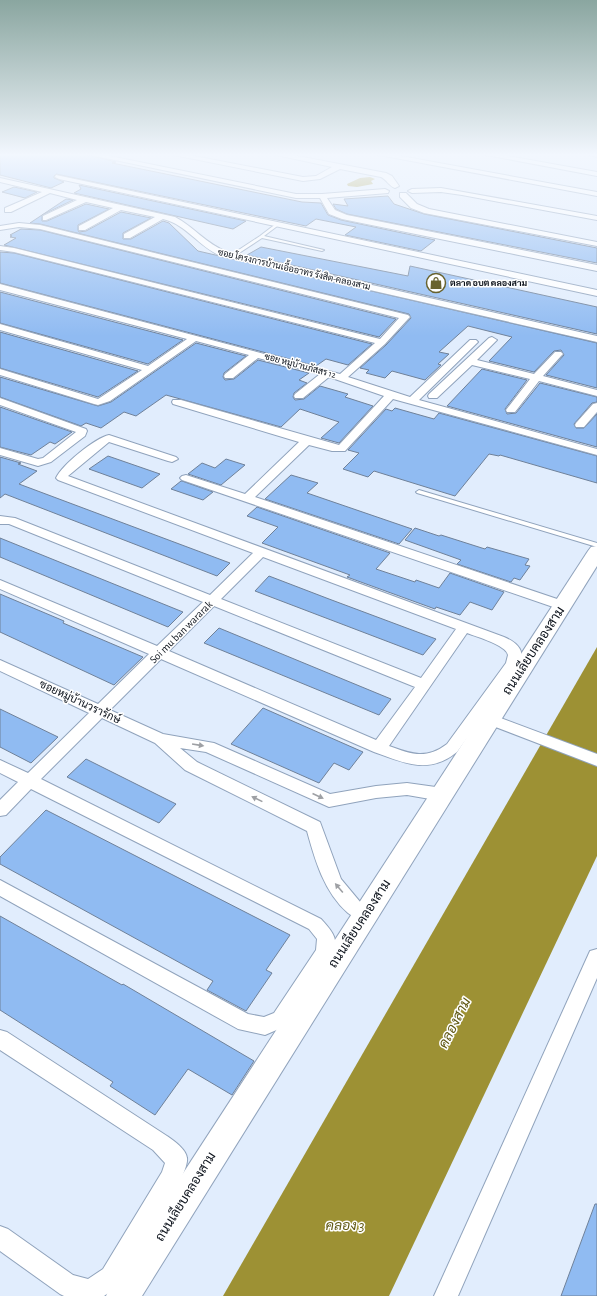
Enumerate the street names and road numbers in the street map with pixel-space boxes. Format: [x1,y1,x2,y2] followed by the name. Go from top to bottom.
[217,242,373,292] street label: ซอย โครงการบ้านเอื้ออาทร รังสิต-คลองสาม
[263,350,337,381] street label: ซอย หมู่บ้านภัสสร 12
[148,599,214,665] street label: Soi mu ban wararak
[497,602,567,697] street label: ถนนเลียบคลองสาม
[37,676,124,728] street label: ซอยหมู่บ้านวรารักษ์
[323,875,393,970] street label: ถนนเลียบคลองสาม
[150,1148,219,1244] street label: ถนนเลียบคลองสาม

